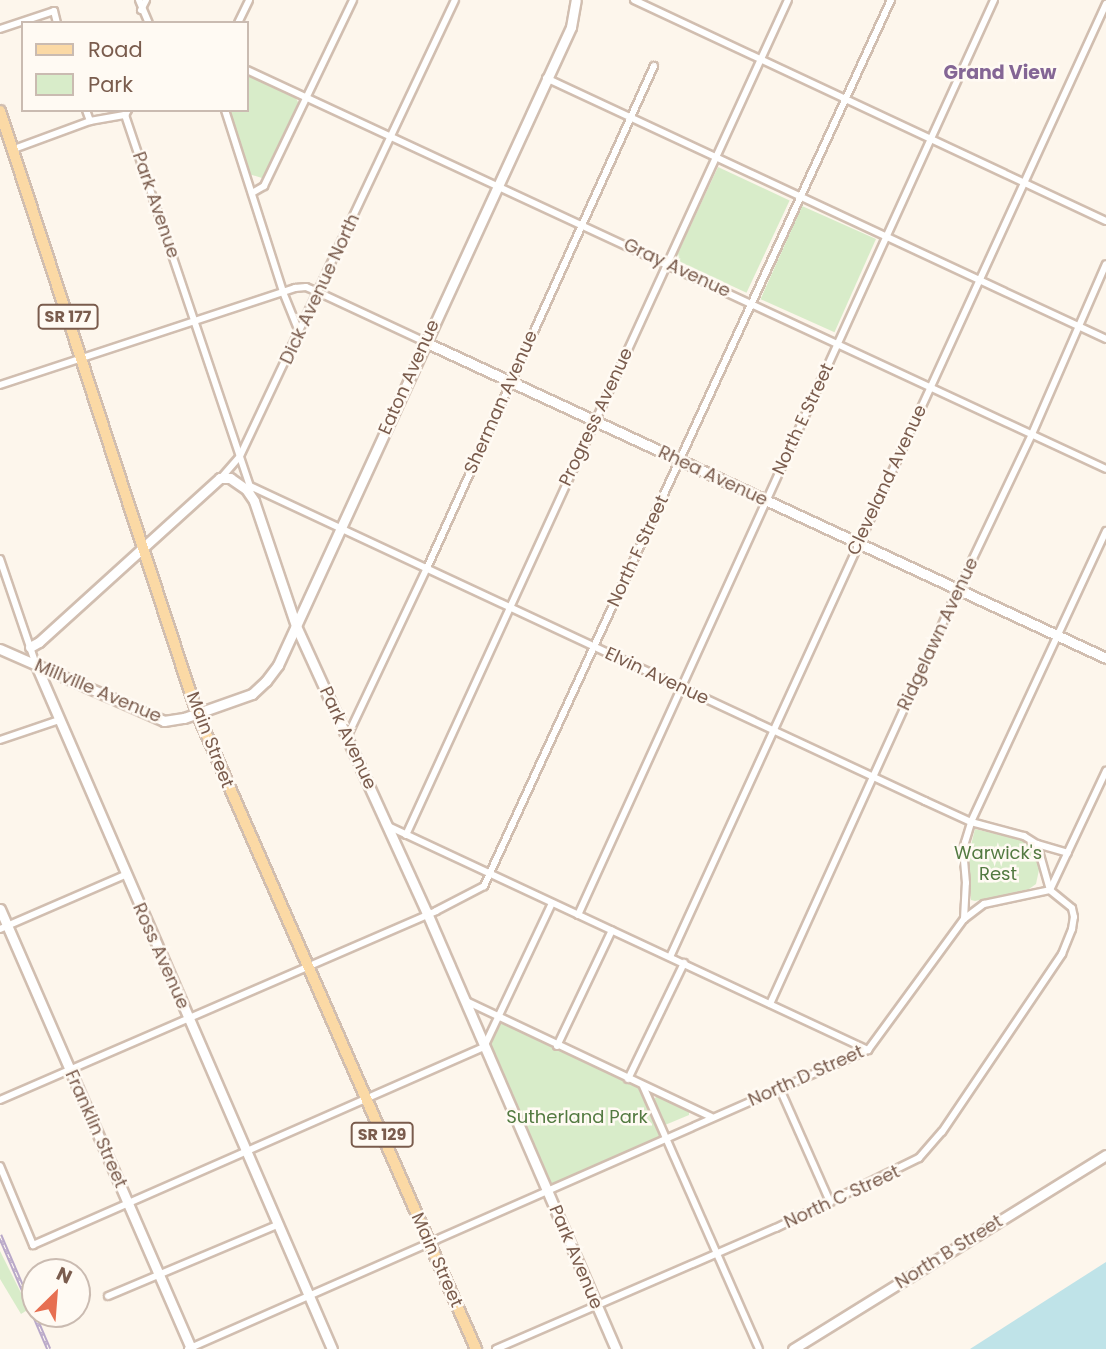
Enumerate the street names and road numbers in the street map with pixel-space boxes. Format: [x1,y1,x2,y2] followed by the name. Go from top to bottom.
[128,149,184,261] street label: Park Avenue
[276,210,364,368] street label: Dick Avenue North
[620,234,734,302] street label: Gray Avenue
[36,304,100,330] road number: SR 177
[374,316,444,438] street label: Eaton Avenue
[460,327,542,477] street label: Sherman Avenue
[555,345,637,489] street label: Progress Avenue
[768,360,838,478] street label: North E Street
[843,401,931,559] street label: Cleveland Avenue
[655,441,771,511] street label: Rhea Avenue
[603,492,673,610] street label: North F Street
[893,554,983,714] street label: Ridgelawn Avenue
[602,643,712,709] street label: Elvin Avenue
[31,655,165,727] street label: Millville Avenue
[315,683,381,793] street label: Park Avenue
[182,689,238,791] street label: Main Street
[128,900,194,1012] street label: Ross Avenue
[745,1041,867,1111] street label: North D Street
[60,1067,132,1191] street label: Franklin Street
[350,1122,414,1148] road number: SR 129
[781,1161,903,1233] street label: North C Street
[544,1202,608,1312] street label: Park Avenue
[407,1209,467,1311] street label: Main Street
[891,1210,1007,1294] street label: North B Street

